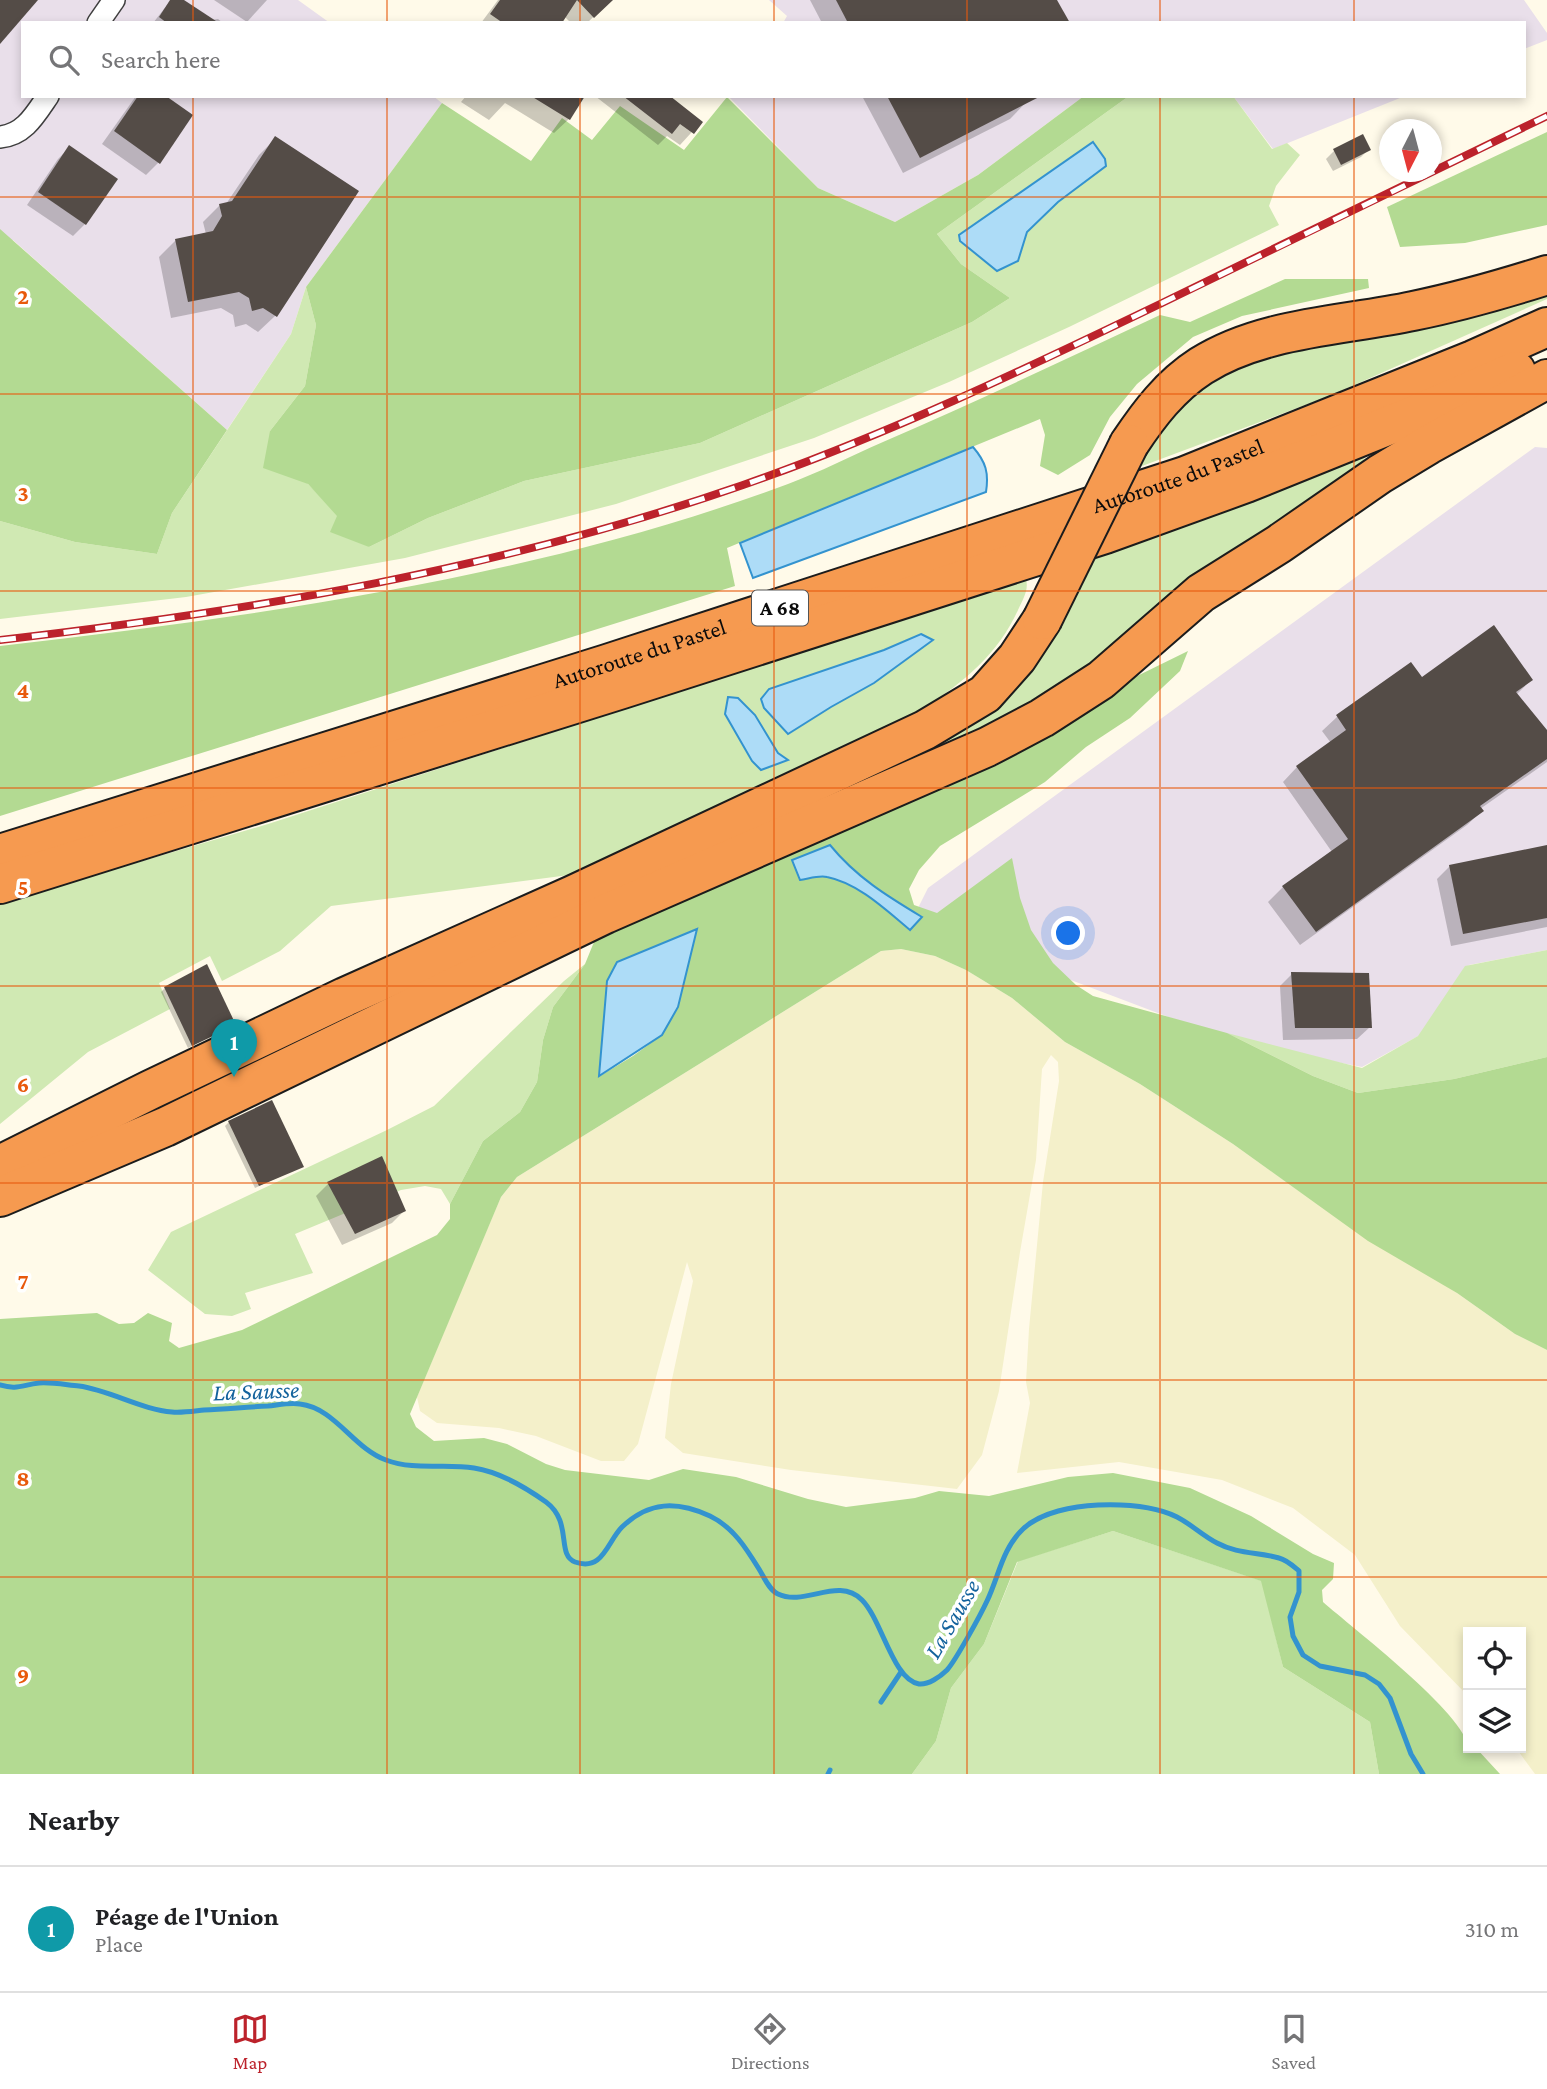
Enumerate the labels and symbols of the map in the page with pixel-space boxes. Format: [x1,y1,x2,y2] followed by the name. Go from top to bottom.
[1379,119,1442,182] north arrow
[17,283,29,309] text: 2
[1089,433,1267,518] street label: Autoroute du Pastel
[17,480,29,506] text: 3
[752,590,808,626] road number: A 68
[549,613,729,693] street label: Autoroute du Pastel
[17,677,29,703] text: 4
[17,874,29,900] text: 5
[1051,916,1085,950] your location
[211,1019,257,1077] pin: 1
[17,1071,29,1097] text: 6
[17,1268,29,1294] text: 7
[212,1376,300,1405] water label: La Sausse
[16,1465,30,1491] text: 8
[918,1575,985,1663] water label: La Sausse
[17,1662,29,1688] text: 9

